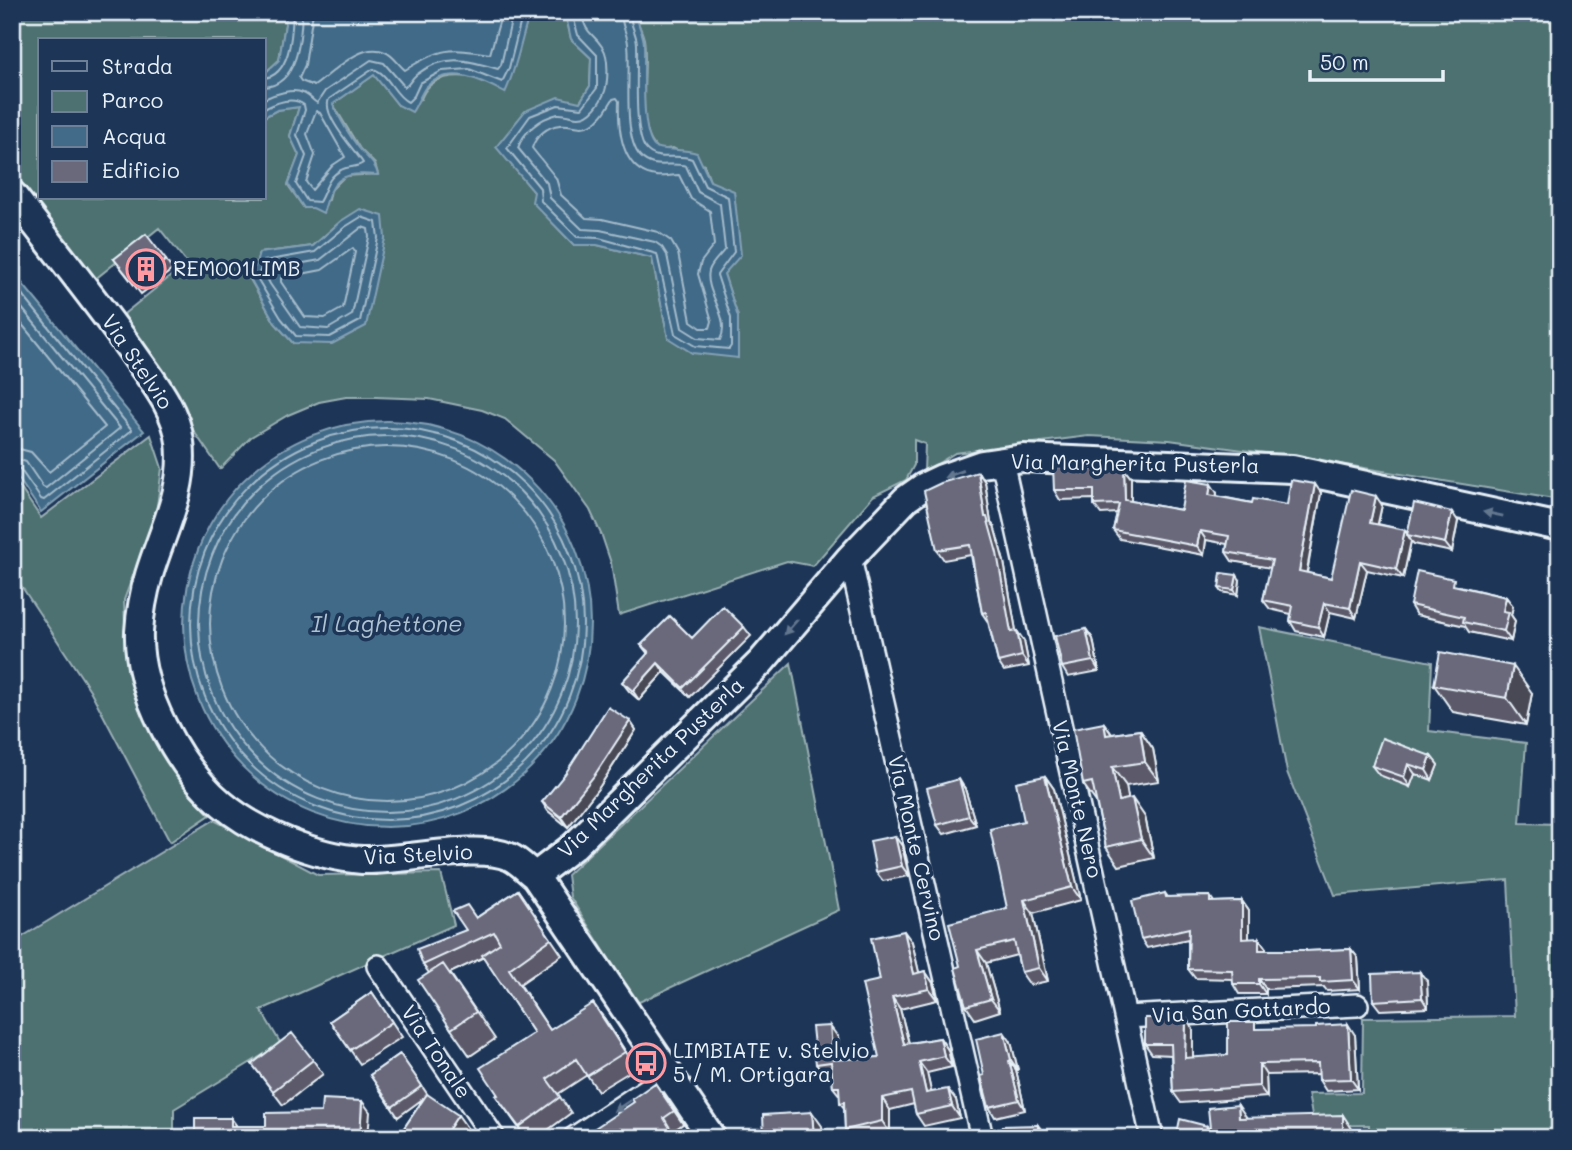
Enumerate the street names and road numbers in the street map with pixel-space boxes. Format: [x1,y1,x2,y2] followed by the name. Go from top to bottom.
[97,308,180,414] street label: Via Stelvio
[1010,447,1260,478] street label: Via Margherita Pusterla
[551,671,749,863] street label: Via Margherita Pusterla
[1047,717,1110,880] street label: Via Monte Nero
[883,752,952,943] street label: Via Monte Cervino
[363,837,473,870] street label: Via Stelvio
[1151,991,1331,1028] street label: Via San Gottardo
[396,999,478,1103] street label: Via Tonale

